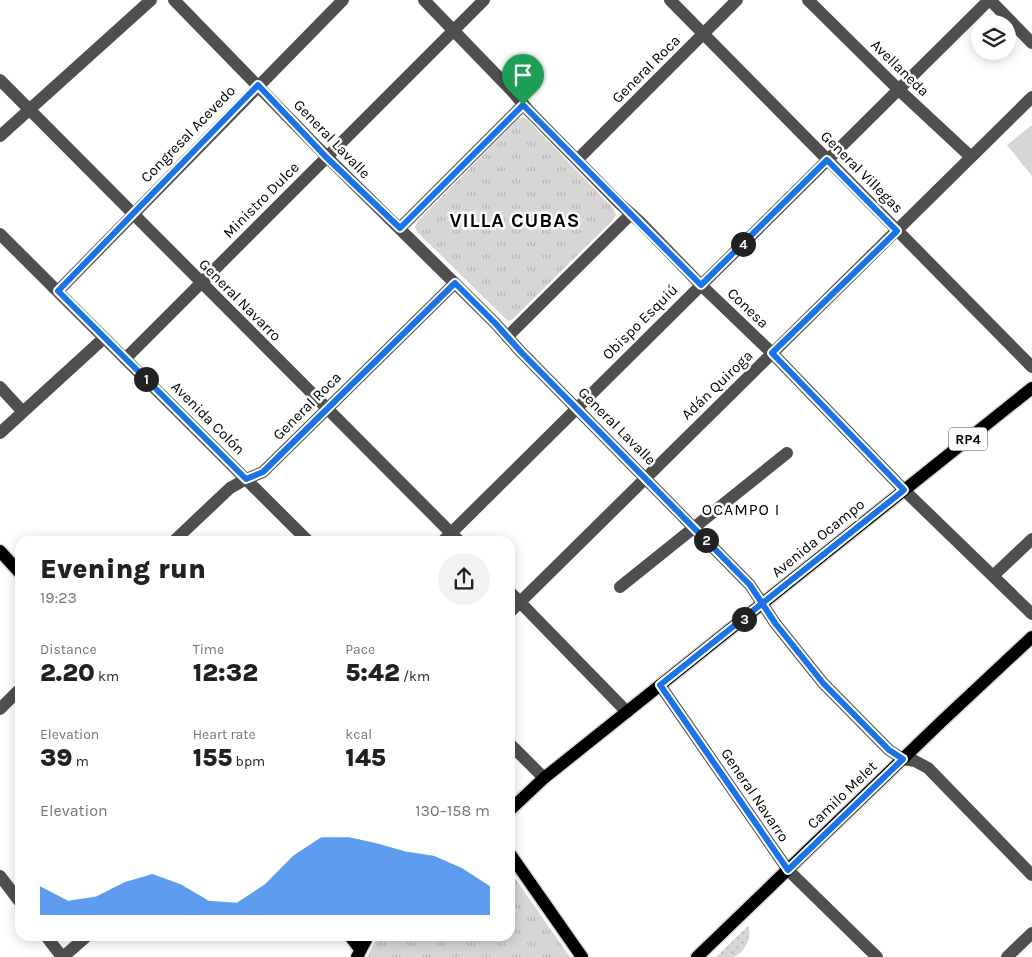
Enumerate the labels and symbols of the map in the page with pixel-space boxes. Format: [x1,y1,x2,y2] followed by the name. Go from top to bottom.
[608,31,684,107] street label: General Roca
[867,36,933,100] street label: Avellaneda
[502,54,544,105] pin
[137,82,239,186] street label: Congresal Acevedo
[290,96,374,182] street label: General Lavalle
[817,127,907,217] street label: General Villegas
[219,158,303,242] street label: Ministro Dulce
[449,209,581,232] district label: VILLA CUBAS
[730,232,756,256] pin: 4
[195,255,285,345] street label: General Navarro
[599,281,681,363] street label: Obispo Esquiú
[724,284,772,332] street label: Conesa
[678,347,756,423] street label: Adán Quiroga
[134,366,158,392] pin: 1
[269,368,345,444] street label: General Roca
[167,377,249,459] street label: Avenida Colón
[574,383,660,469] street label: General Lavalle
[949,428,987,450] road number: RP4
[768,495,868,581] street label: Avenida Ocampo
[702,500,780,519] district label: OCAMPO I
[694,528,718,552] pin: 2
[732,606,756,632] pin: 3
[717,745,793,845] street label: General Navarro
[803,757,881,833] street label: Camilo Melet

